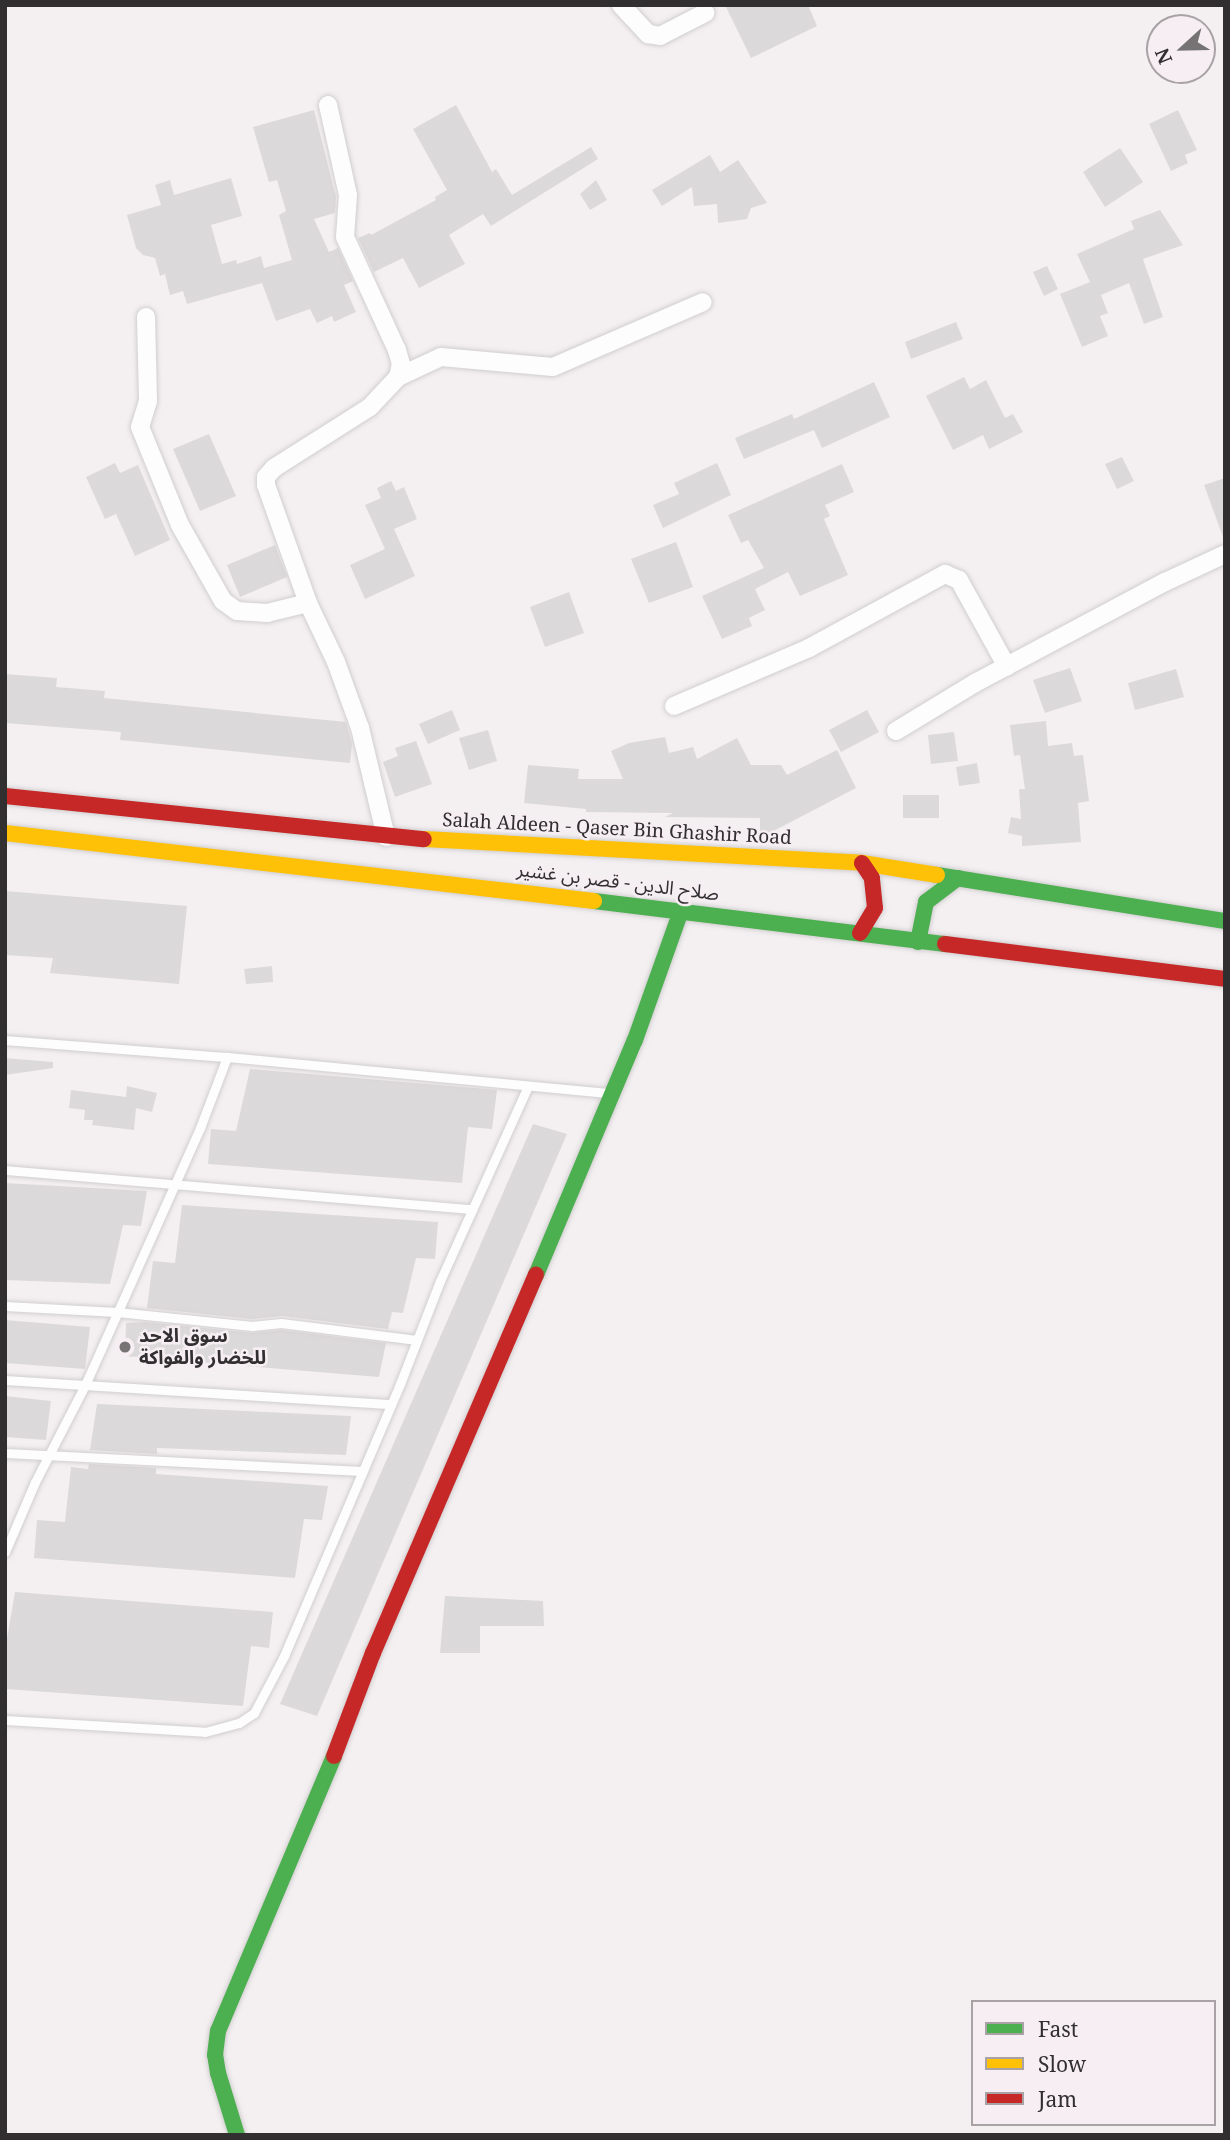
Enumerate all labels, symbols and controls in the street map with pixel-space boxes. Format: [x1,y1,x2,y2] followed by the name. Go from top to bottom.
[1146,14,1216,84] north arrow
[1149,44,1178,68] text: N
[442,808,792,850] street label: Salah Aldeen - Qaser Bin Ghashir Road
[516,858,720,906] street label: صلاح الدين - قصر بن غشير
[139,1325,266,1369] place label: سوق الاحد للخضار والفواكة
[117,1339,133,1355] marker: سوق الاحد للخضار والفواكة
[971,2000,1216,2126] legend
[1038,2015,1078,2043] text: Fast
[1038,2050,1086,2078] text: Slow
[1038,2085,1077,2113] text: Jam

